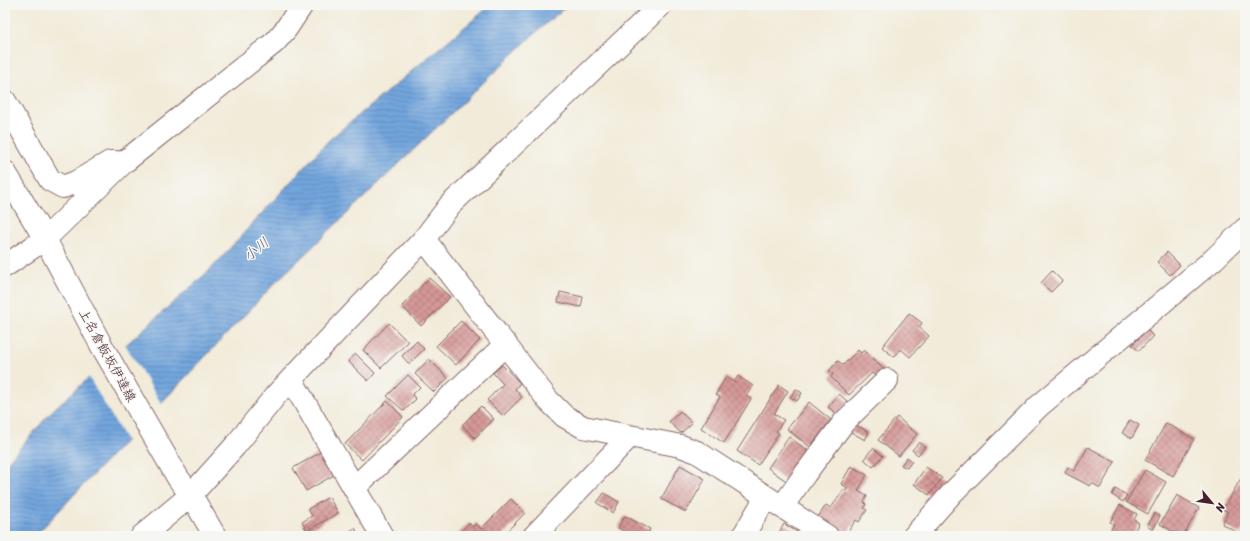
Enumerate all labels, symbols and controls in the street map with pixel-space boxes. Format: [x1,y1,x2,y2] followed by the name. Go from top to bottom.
[238,231,275,268] water label: 小川
[72,304,143,407] street label: 上名倉飯坂伊達線
[1192,483,1232,523] north arrow
[1210,499,1231,516] text: N

